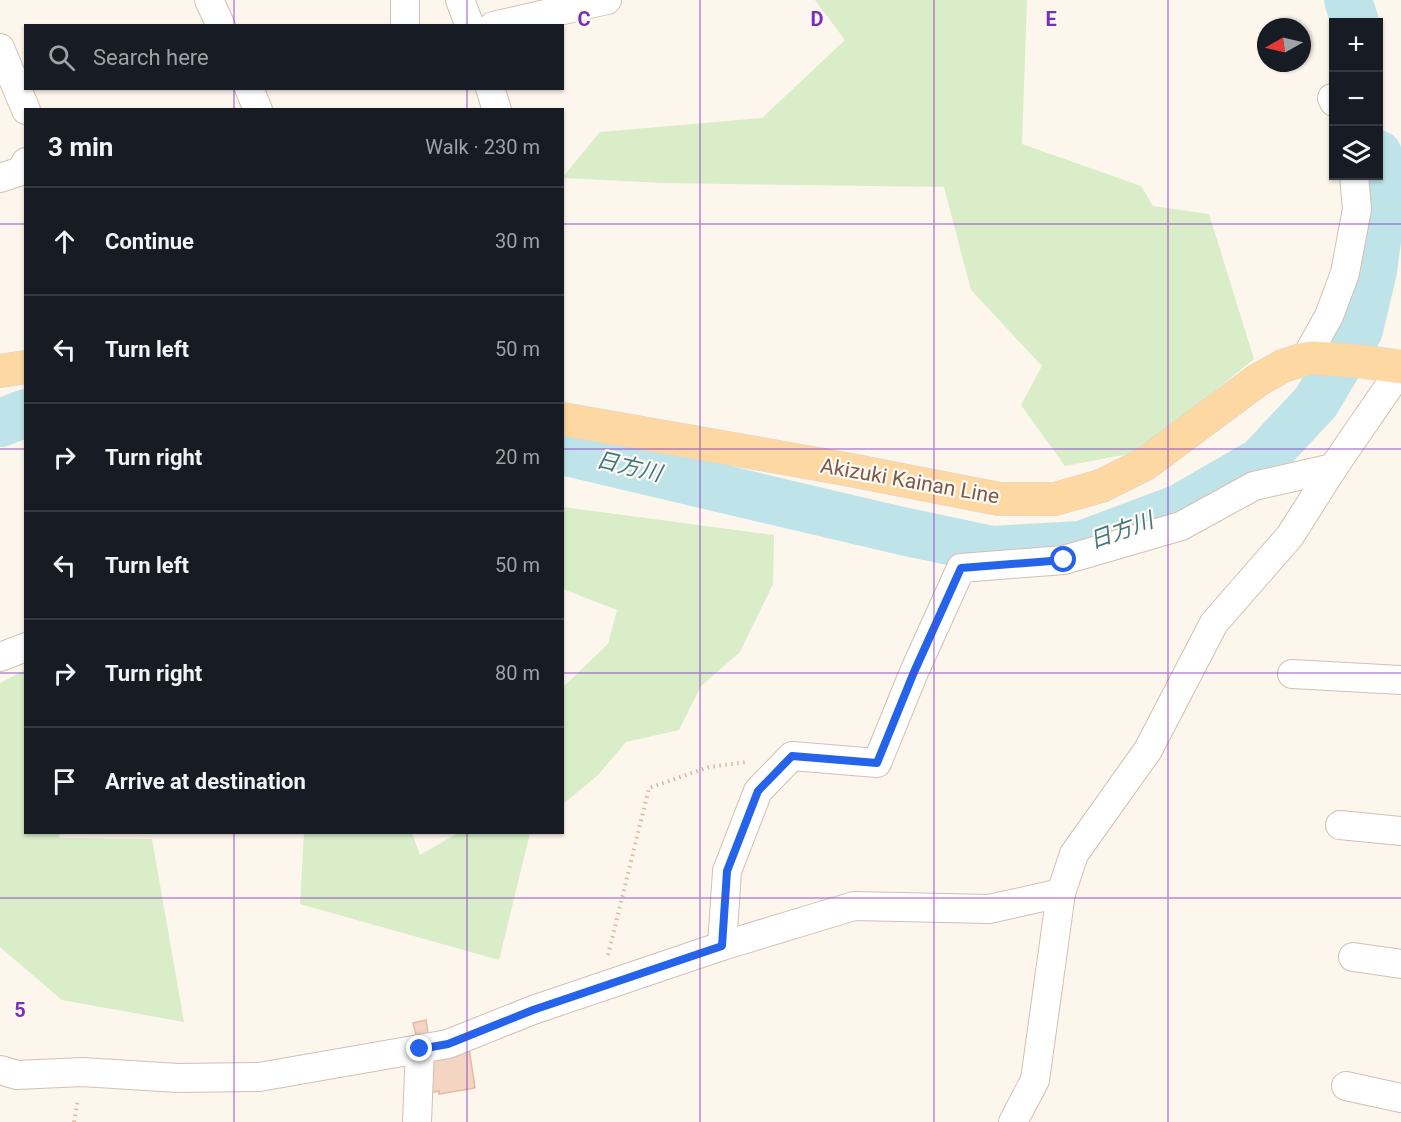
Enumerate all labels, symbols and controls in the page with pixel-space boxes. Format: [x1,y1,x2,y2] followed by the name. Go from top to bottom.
[577,7,591,31] text: C
[811,7,824,31] text: D
[1045,7,1057,31] text: E
[1257,18,1311,72] north arrow
[1329,18,1383,180] map controls
[1329,18,1383,72] button: +
[24,24,564,90] search box
[45,41,78,74] icon: search
[93,45,209,70] text: Search here
[1329,72,1383,126] button: −
[1329,126,1383,180] button: layers
[48,132,113,162] text: 3 min
[425,135,540,159] text: Walk · 230 m
[48,225,81,258] icon: ahead
[105,229,194,254] text: Continue
[495,229,540,253] text: 30 m
[48,333,81,366] icon: left
[105,337,189,362] text: Turn left
[495,337,540,361] text: 50 m
[48,441,81,474] icon: right
[105,445,202,470] text: Turn right
[495,445,540,469] text: 20 m
[594,447,666,487] water label: 日方川
[819,453,1001,509] street label: Akizuki Kainan Line
[1086,507,1158,554] water label: 日方川
[1050,546,1076,572] route start
[48,549,81,582] icon: left
[105,553,189,578] text: Turn left
[495,553,540,577] text: 50 m
[48,657,81,690] icon: right
[105,661,202,686] text: Turn right
[495,661,540,685] text: 80 m
[48,765,81,798] icon: arrive
[105,769,306,794] text: Arrive at destination
[14,998,26,1022] text: 5
[406,1035,432,1061] route end

